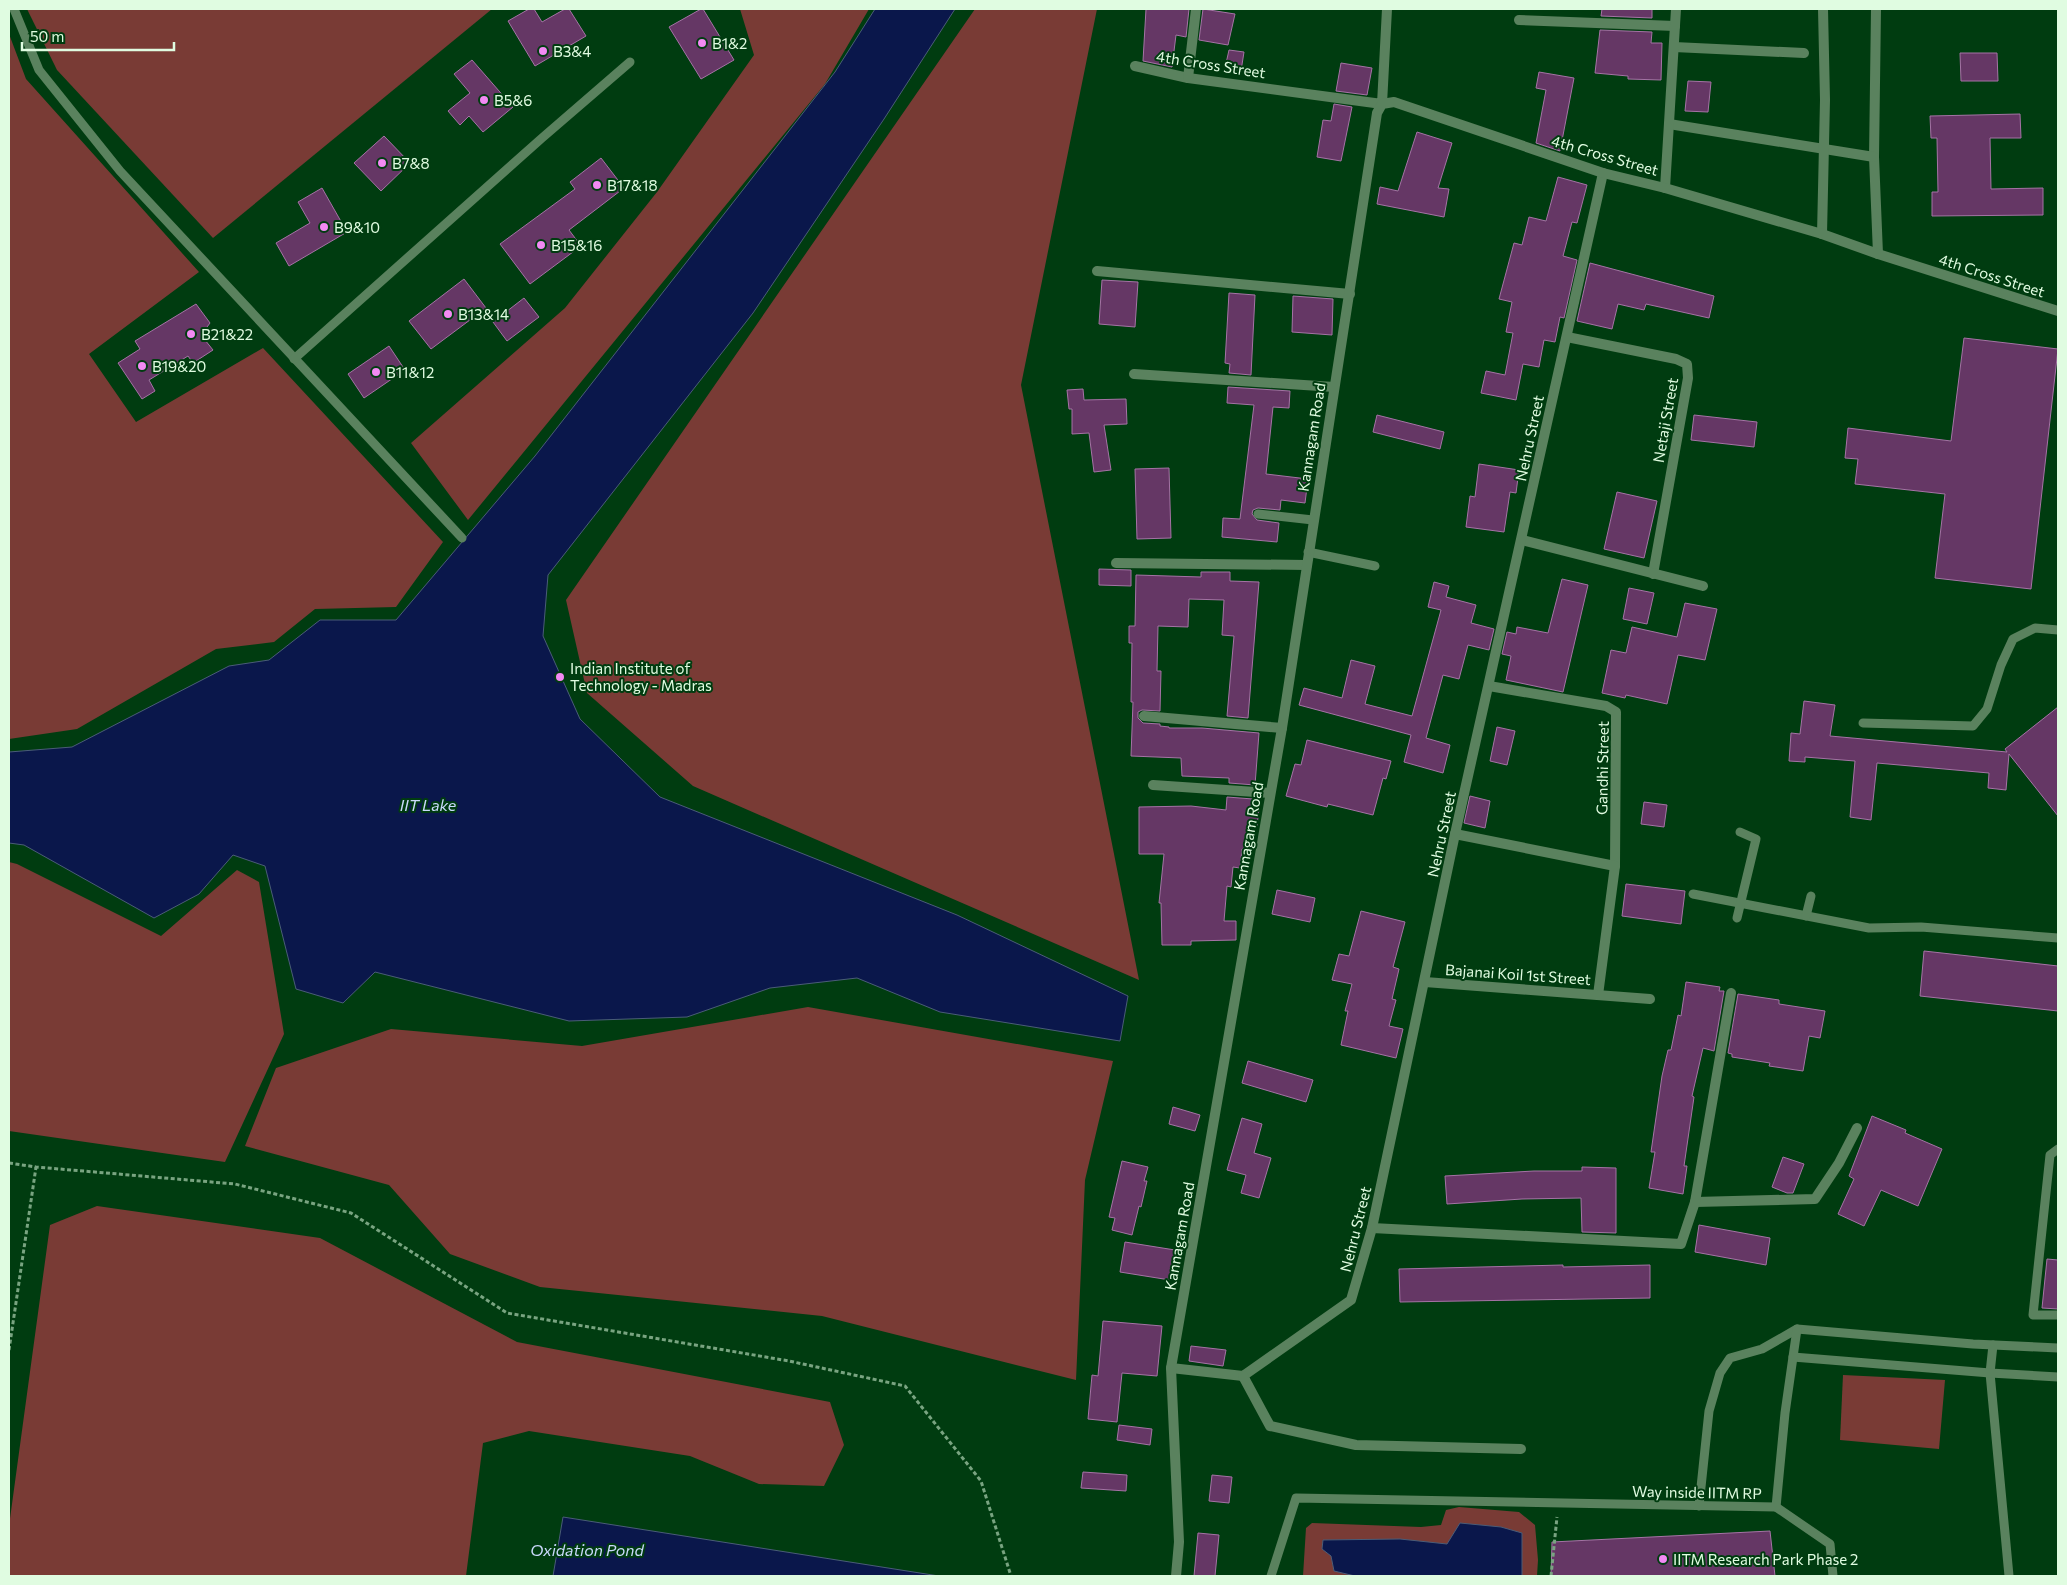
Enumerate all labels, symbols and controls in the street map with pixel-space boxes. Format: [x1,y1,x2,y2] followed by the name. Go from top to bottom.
[22,20,175,52] scale bar
[30,27,64,45] text: 50 m
[712,34,747,52] place label: B1&2
[696,37,708,49] marker: B1&2
[553,42,591,60] place label: B3&4
[537,45,549,57] marker: B3&4
[1155,46,1267,82] street label: 4th Cross Street
[494,91,532,109] place label: B5&6
[478,94,490,106] marker: B5&6
[1549,131,1661,179] street label: 4th Cross Street
[392,154,430,172] place label: B7&8
[376,157,388,169] marker: B7&8
[607,176,658,194] place label: B17&18
[591,179,603,191] marker: B17&18
[334,218,380,236] place label: B9&10
[318,221,330,233] marker: B9&10
[551,236,602,254] place label: B15&16
[535,239,547,251] marker: B15&16
[1937,249,2047,301] street label: 4th Cross Street
[458,305,509,323] place label: B13&14
[442,308,454,320] marker: B13&14
[201,325,253,343] place label: B21&22
[185,328,197,340] marker: B21&22
[152,357,206,375] place label: B19&20
[136,360,148,372] marker: B19&20
[386,363,434,381] place label: B11&12
[370,366,382,378] marker: B11&12
[1649,376,1681,464] street label: Netaji Street
[1294,381,1328,493] street label: Kannagam Road
[1511,393,1547,483] street label: Nehru Street
[570,659,712,694] place label: Indian Institute of Technology - Madras
[554,671,566,683] marker: Indian Institute of Technology - Madras
[1592,721,1612,815] street label: Gandhi Street
[1230,780,1266,892] street label: Kannagam Road
[1423,789,1459,879] street label: Nehru Street
[400,795,457,814] water label: IIT Lake
[1445,960,1591,988] street label: Bajanai Koil 1st Street
[1161,1180,1197,1292] street label: Kannagam Road
[1336,1184,1374,1274] street label: Nehru Street
[1632,1482,1762,1502] street label: Way inside IITM RP
[530,1540,644,1559] water label: Oxidation Pond
[1673,1550,1858,1568] place label: IITM Research Park Phase 2
[1657,1553,1669,1565] marker: IITM Research Park Phase 2

